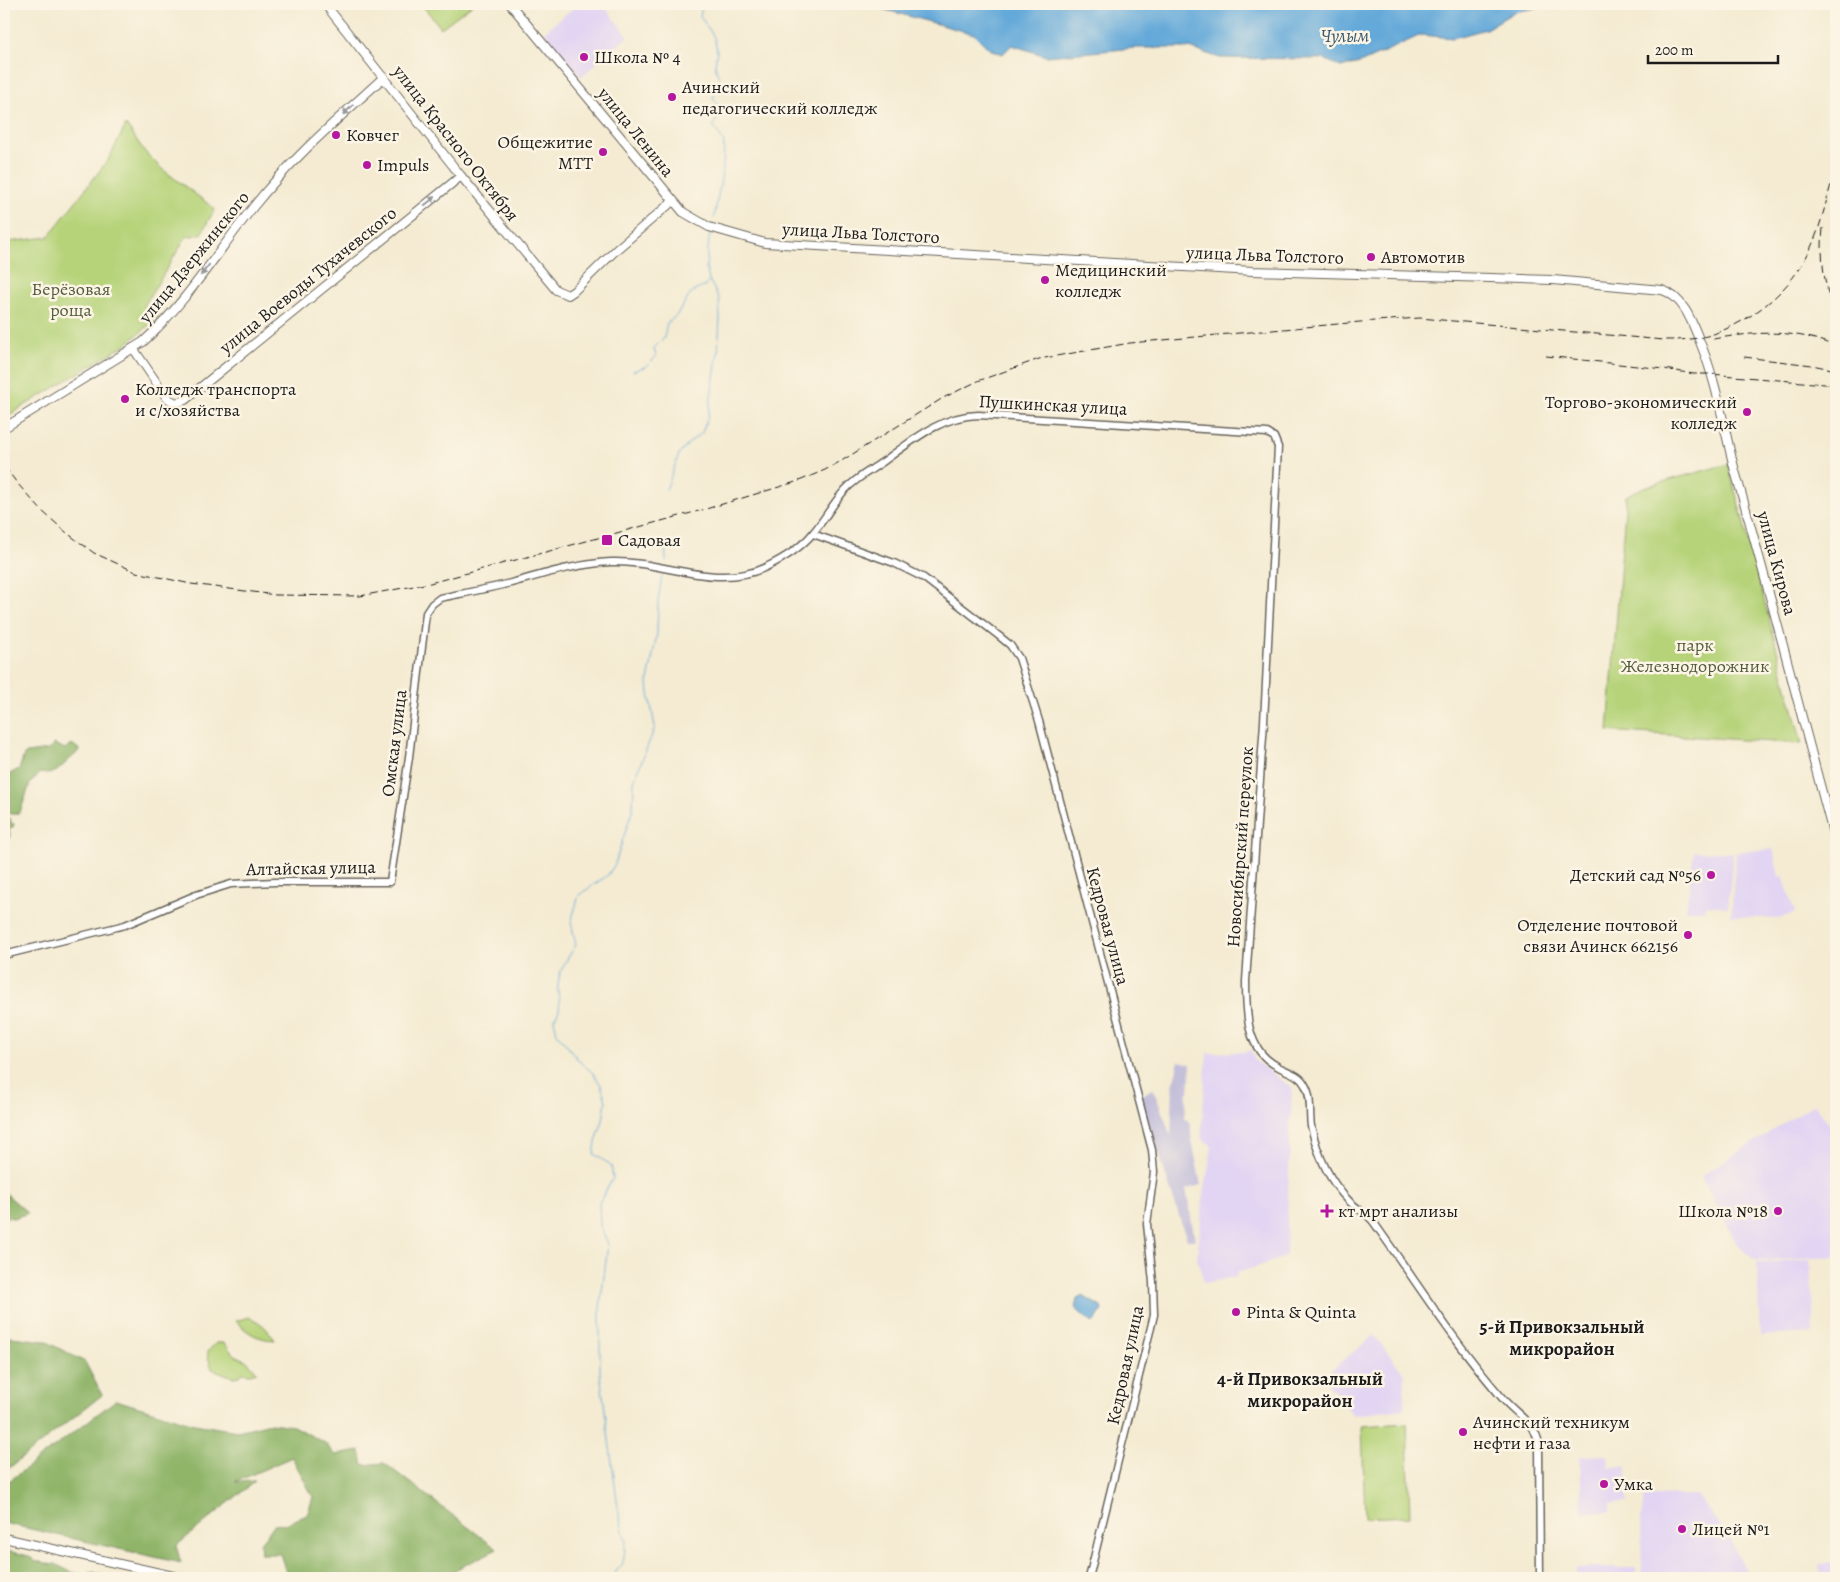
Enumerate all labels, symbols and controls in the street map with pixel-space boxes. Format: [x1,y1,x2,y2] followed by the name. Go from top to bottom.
[1321,23,1370,49] water label: Чулым
[1648,32,1778,64] scale bar
[1655,40,1694,60] text: 200 m
[594,45,681,69] place label: Школа № 4
[578,51,590,63] marker: Школа № 4
[387,59,524,226] street label: улица Красного Октября
[681,75,878,120] place label: Ачинский педагогический колледж
[592,81,680,182] street label: улица Ленина
[666,91,678,103] marker: Ачинский педагогический колледж
[342,104,354,116] one-way arrow
[346,123,399,147] place label: Ковчег
[330,129,342,141] marker: Ковчег
[498,130,593,175] place label: Общежитие МТТ
[597,146,609,158] marker: Общежитие МТТ
[377,153,429,177] place label: Impuls
[361,159,373,171] marker: Impuls
[133,186,255,329] street label: улица Дзержинского
[423,196,437,206] one-way arrow
[214,201,402,360] street label: улица Воеводы Тухачевского
[781,217,940,249] street label: улица Льва Толстого
[1185,240,1344,270] street label: улица Льва Толстого
[1380,245,1465,269] place label: Автомотив
[1365,251,1377,263] marker: Автомотив
[1055,258,1167,303] place label: Медицинский колледж
[200,263,210,276] one-way arrow
[1039,274,1051,286] marker: Медицинский колледж
[32,277,110,322] park label: Берёзовая роща
[135,377,297,422] place label: Колледж транспорта и с/хозяйства
[978,389,1129,421] street label: Пушкинская улица
[1545,390,1737,435] place label: Торгово-экономический колледж
[119,393,131,405] marker: Колледж транспорта и с/хозяйства
[1741,406,1753,418] marker: Торгово-экономический колледж
[1751,507,1803,618] street label: улица Кирова
[618,528,681,552] place label: Садовая
[600,533,614,547] marker: Садовая
[1621,633,1769,678] park label: парк Железнодорожник
[376,687,413,798] street label: Омская улица
[1221,746,1259,948] street label: Новосибирский переулок
[245,855,377,881] street label: Алтайская улица
[1570,863,1701,887] place label: Детский сад №56
[1081,864,1136,989] street label: Кедровая улица
[1705,869,1717,881] marker: Детский сад №56
[1517,913,1678,958] place label: Отделение почтовой связи Ачинск 662156
[1682,929,1694,941] marker: Отделение почтовой связи Ачинск 662156
[1338,1199,1458,1223] place label: кт мрт анализы
[1678,1199,1768,1223] place label: Школа №18
[1320,1204,1334,1218] marker: кт мрт анализы
[1772,1205,1784,1217] marker: Школа №18
[1246,1300,1357,1324] place label: Pinta & Quinta
[1101,1302,1150,1427] street label: Кедровая улица
[1230,1306,1242,1318] marker: Pinta & Quinta
[1479,1314,1645,1362] district label: 5-й Привокзальный микрорайон
[1217,1366,1383,1414] district label: 4-й Привокзальный микрорайон
[1472,1410,1630,1455] place label: Ачинский техникум нефти и газа
[1457,1426,1469,1438] marker: Ачинский техникум нефти и газа
[1614,1472,1654,1496] place label: Умка
[1598,1478,1610,1490] marker: Умка
[1692,1517,1770,1541] place label: Лицей №1
[1676,1523,1688,1535] marker: Лицей №1

